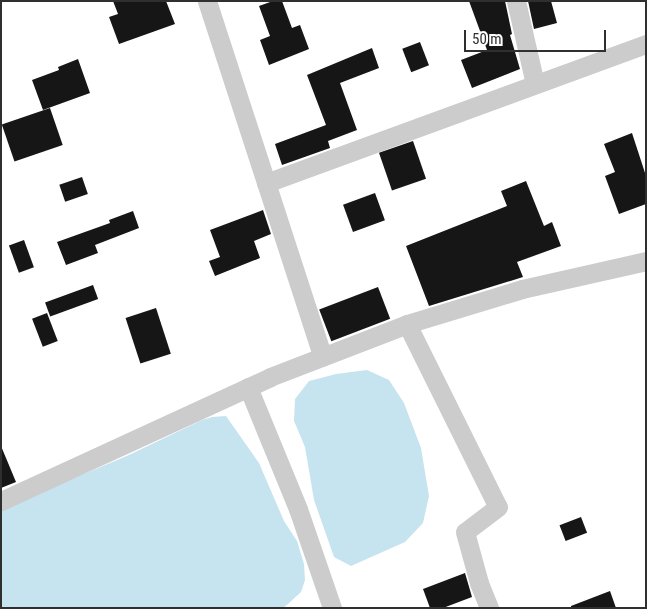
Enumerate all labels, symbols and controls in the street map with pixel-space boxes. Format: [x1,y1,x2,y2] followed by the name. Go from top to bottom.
[467,20,610,52] scale bar
[472,30,502,48] text: 50 m

